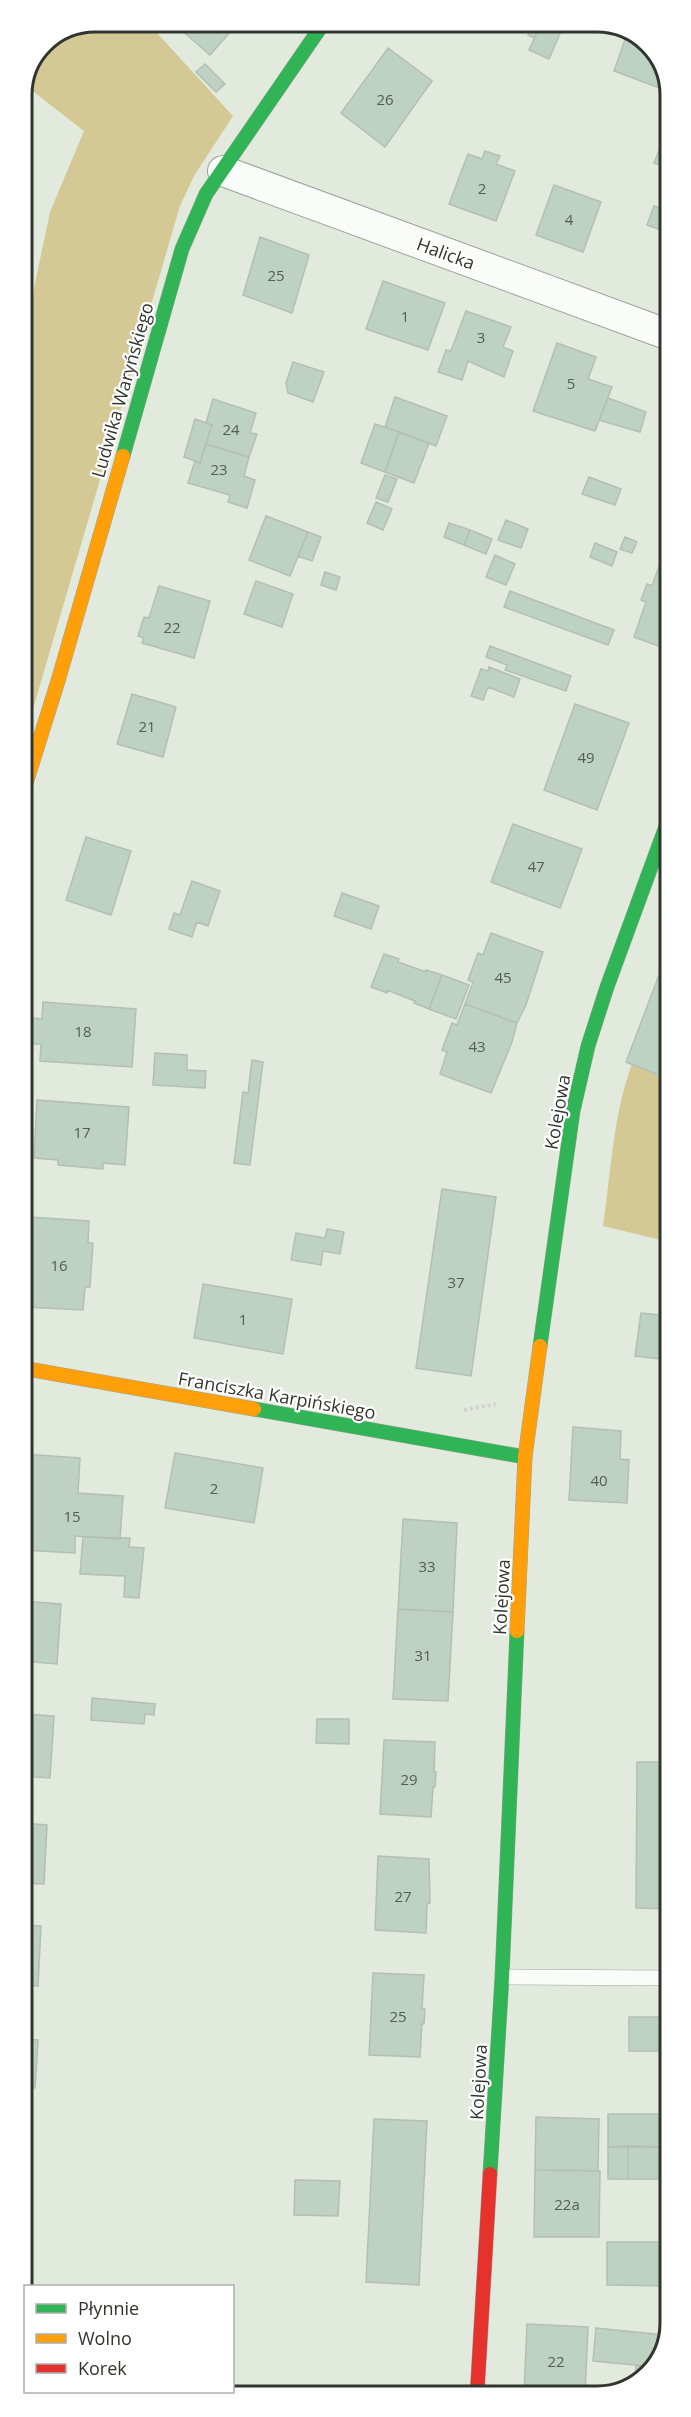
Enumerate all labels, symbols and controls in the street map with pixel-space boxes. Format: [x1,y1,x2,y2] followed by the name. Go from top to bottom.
[376,89,394,109] house number: 26
[478,178,486,198] house number: 2
[565,209,574,229] house number: 4
[413,231,479,275] street label: Halicka
[267,265,285,285] house number: 25
[85,300,159,480] street label: Ludwika Waryńskiego
[401,306,409,326] house number: 1
[477,327,485,347] house number: 3
[567,373,575,393] house number: 5
[222,419,240,439] house number: 24
[210,459,228,479] house number: 23
[163,617,181,637] house number: 22
[138,716,156,736] house number: 21
[577,747,595,767] house number: 49
[527,856,545,876] house number: 47
[494,967,512,987] house number: 45
[74,1021,92,1041] house number: 18
[468,1036,486,1056] house number: 43
[539,1073,575,1151] street label: Kolejowa
[73,1122,91,1142] house number: 17
[50,1255,68,1275] house number: 16
[447,1272,465,1292] house number: 37
[239,1309,247,1329] house number: 1
[176,1366,378,1424] street label: Franciszka Karpińskiego
[590,1470,608,1490] house number: 40
[210,1478,218,1498] house number: 2
[63,1506,81,1526] house number: 15
[418,1556,436,1576] house number: 33
[487,1559,515,1635] street label: Kolejowa
[414,1645,432,1665] house number: 31
[400,1769,418,1789] house number: 29
[394,1886,412,1906] house number: 27
[389,2006,407,2026] house number: 25
[464,2044,492,2120] street label: Kolejowa
[554,2194,580,2214] house number: 22a
[24,2285,234,2393] legend
[78,2296,139,2320] text: Płynnie
[78,2326,132,2350] text: Wolno
[547,2351,565,2371] house number: 22
[78,2356,127,2380] text: Korek

